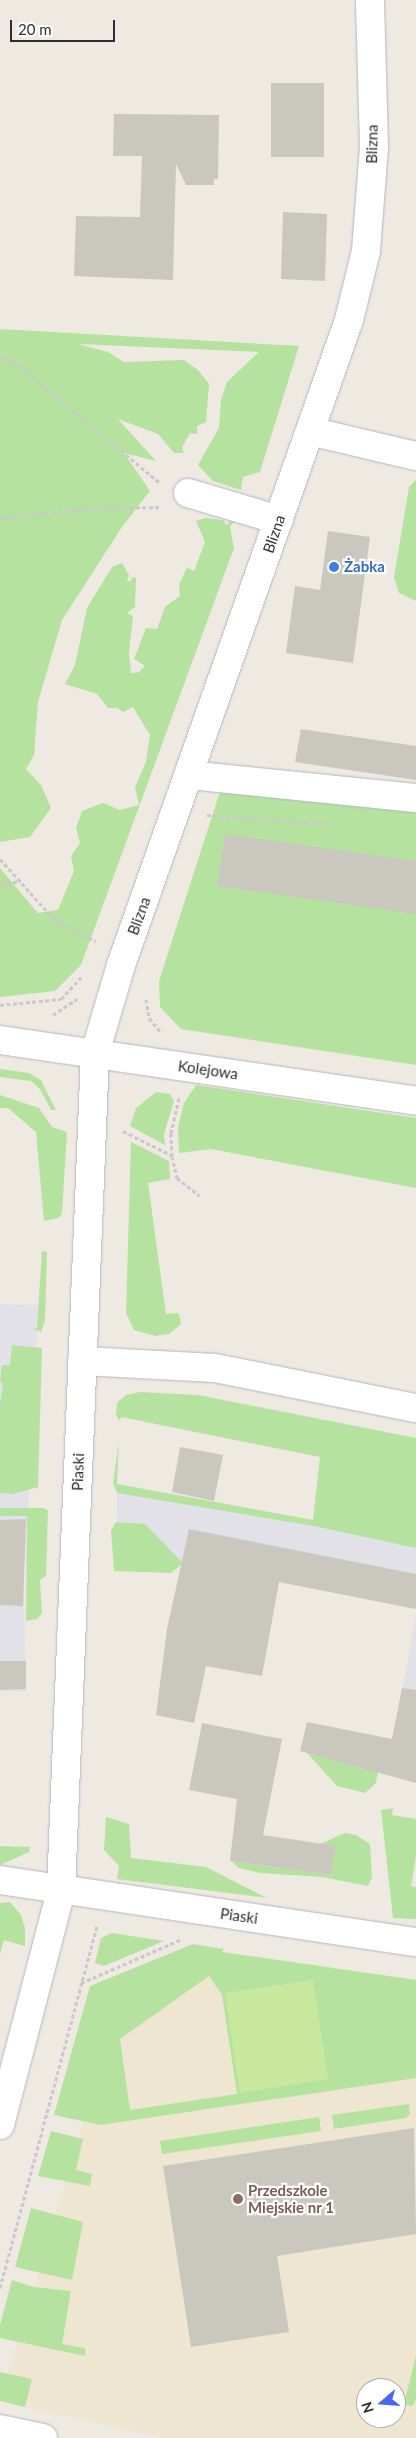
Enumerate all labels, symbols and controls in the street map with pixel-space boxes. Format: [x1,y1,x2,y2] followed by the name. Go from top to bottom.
[12,10,118,42] scale bar
[18,20,52,38] text: 20 m
[363,124,381,164] street label: Blizna
[259,512,289,556] street label: Blizna
[344,558,385,576] place label: Żabka
[328,561,340,573] marker: Żabka
[124,894,154,938] street label: Blizna
[177,1057,239,1083] street label: Kolejowa
[68,1453,88,1491] street label: Piaski
[219,1904,259,1928] street label: Piaski
[248,2181,334,2216] place label: Przedszkole Miejskie nr 1
[232,2193,244,2205] marker: Przedszkole Miejskie nr 1
[356,2378,406,2428] north arrow
[357,2400,377,2415] text: N

